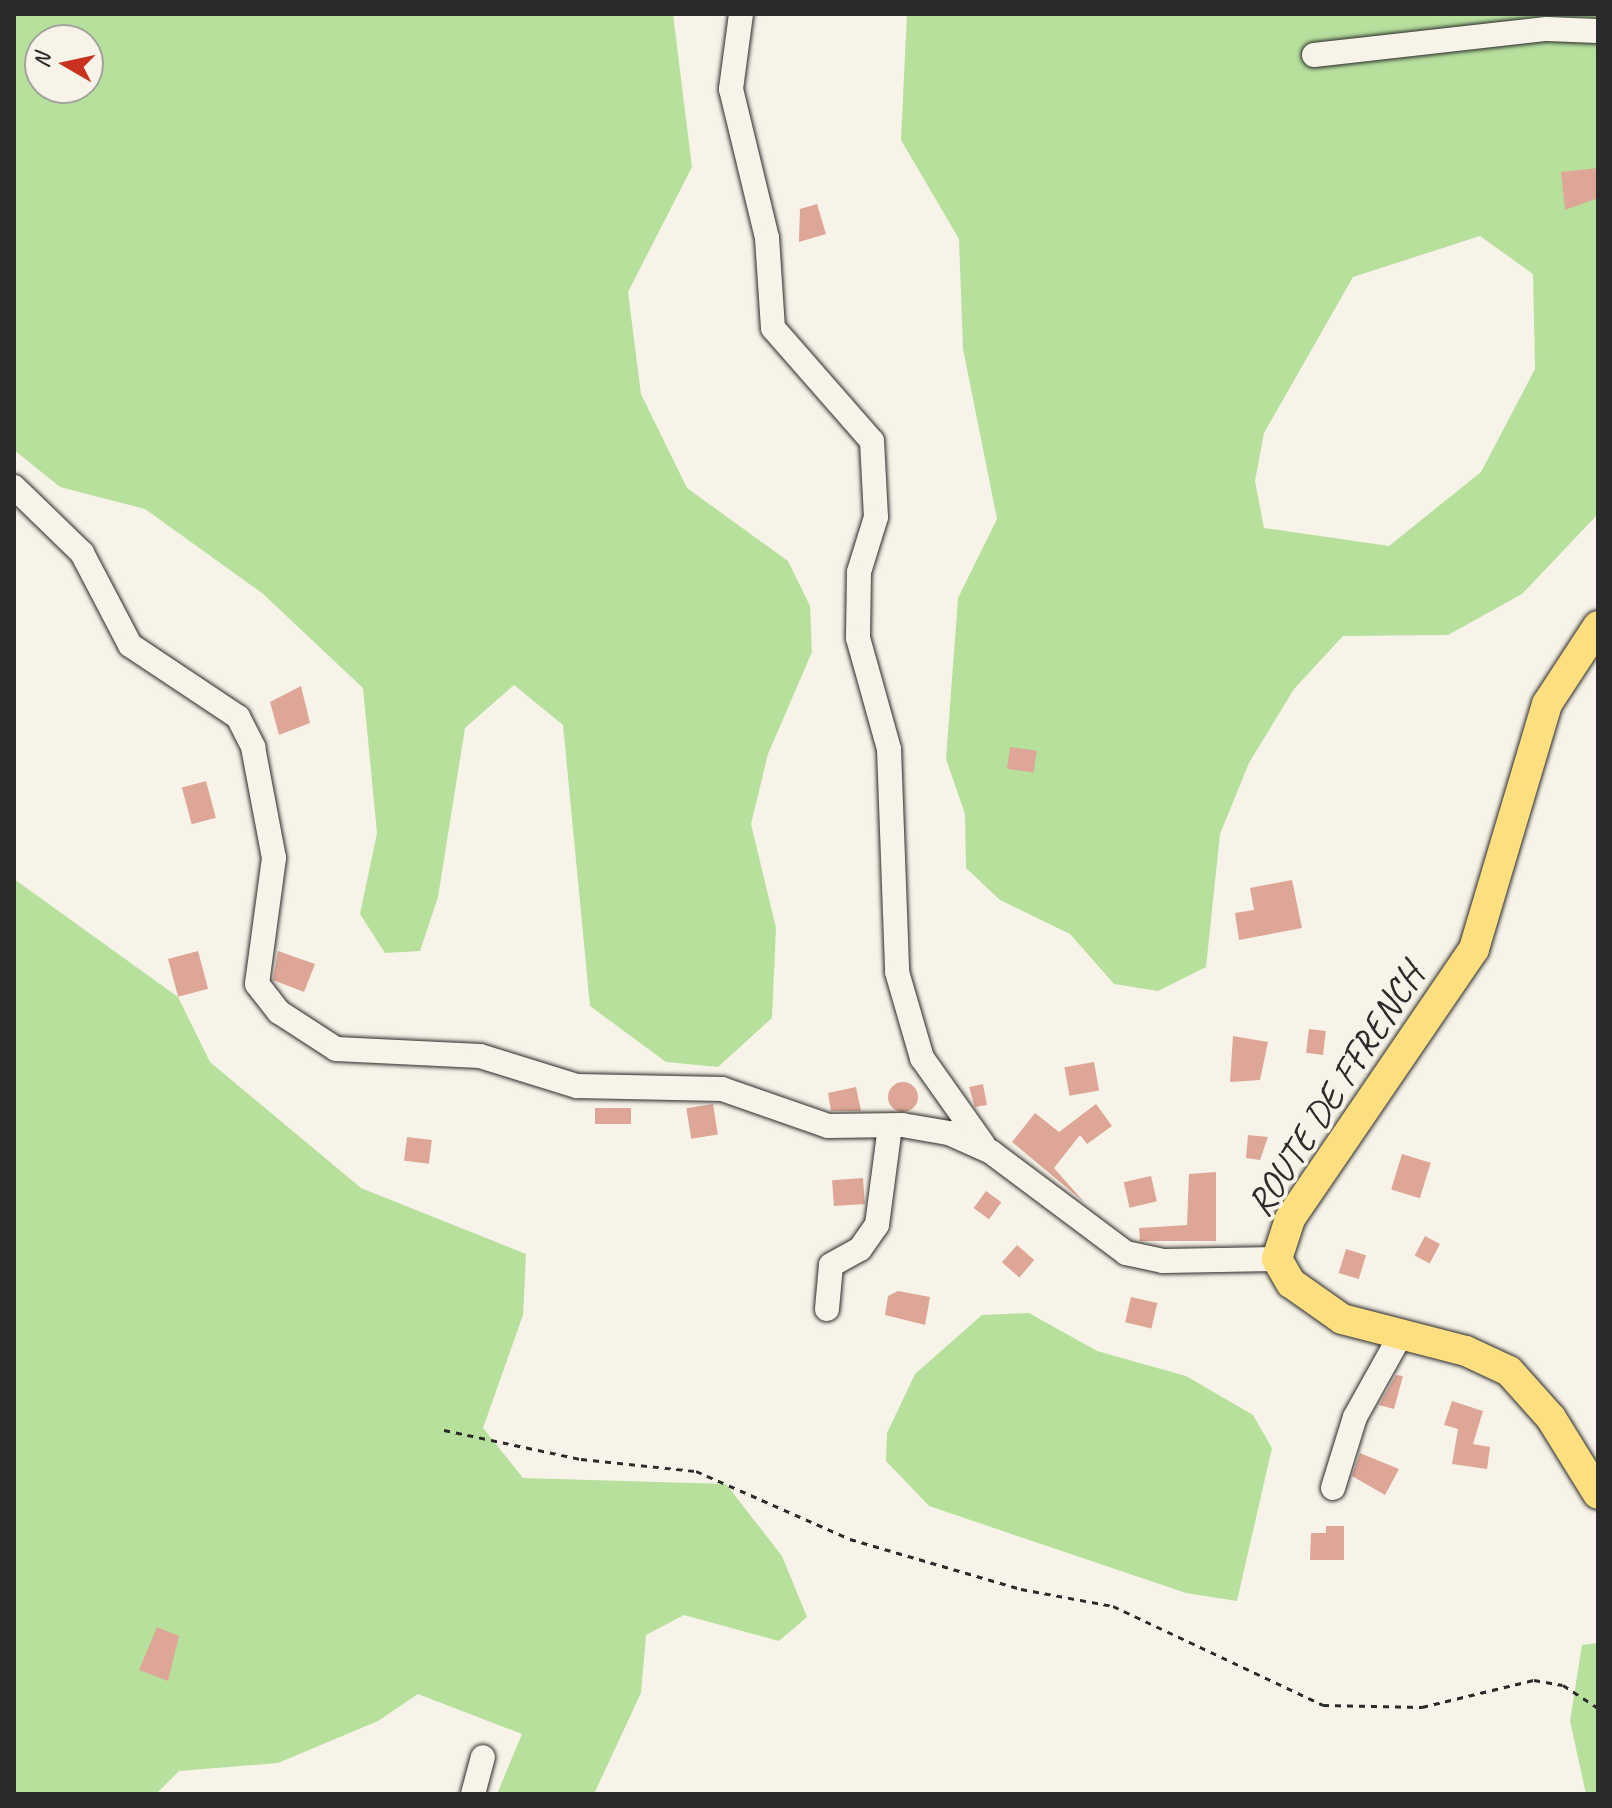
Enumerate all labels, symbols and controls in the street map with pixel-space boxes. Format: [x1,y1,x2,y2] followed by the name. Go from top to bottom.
[24,24,104,104] north arrow
[27,52,57,69] text: N
[1236,955,1434,1225] street label: ROUTE DE FFRENCH

